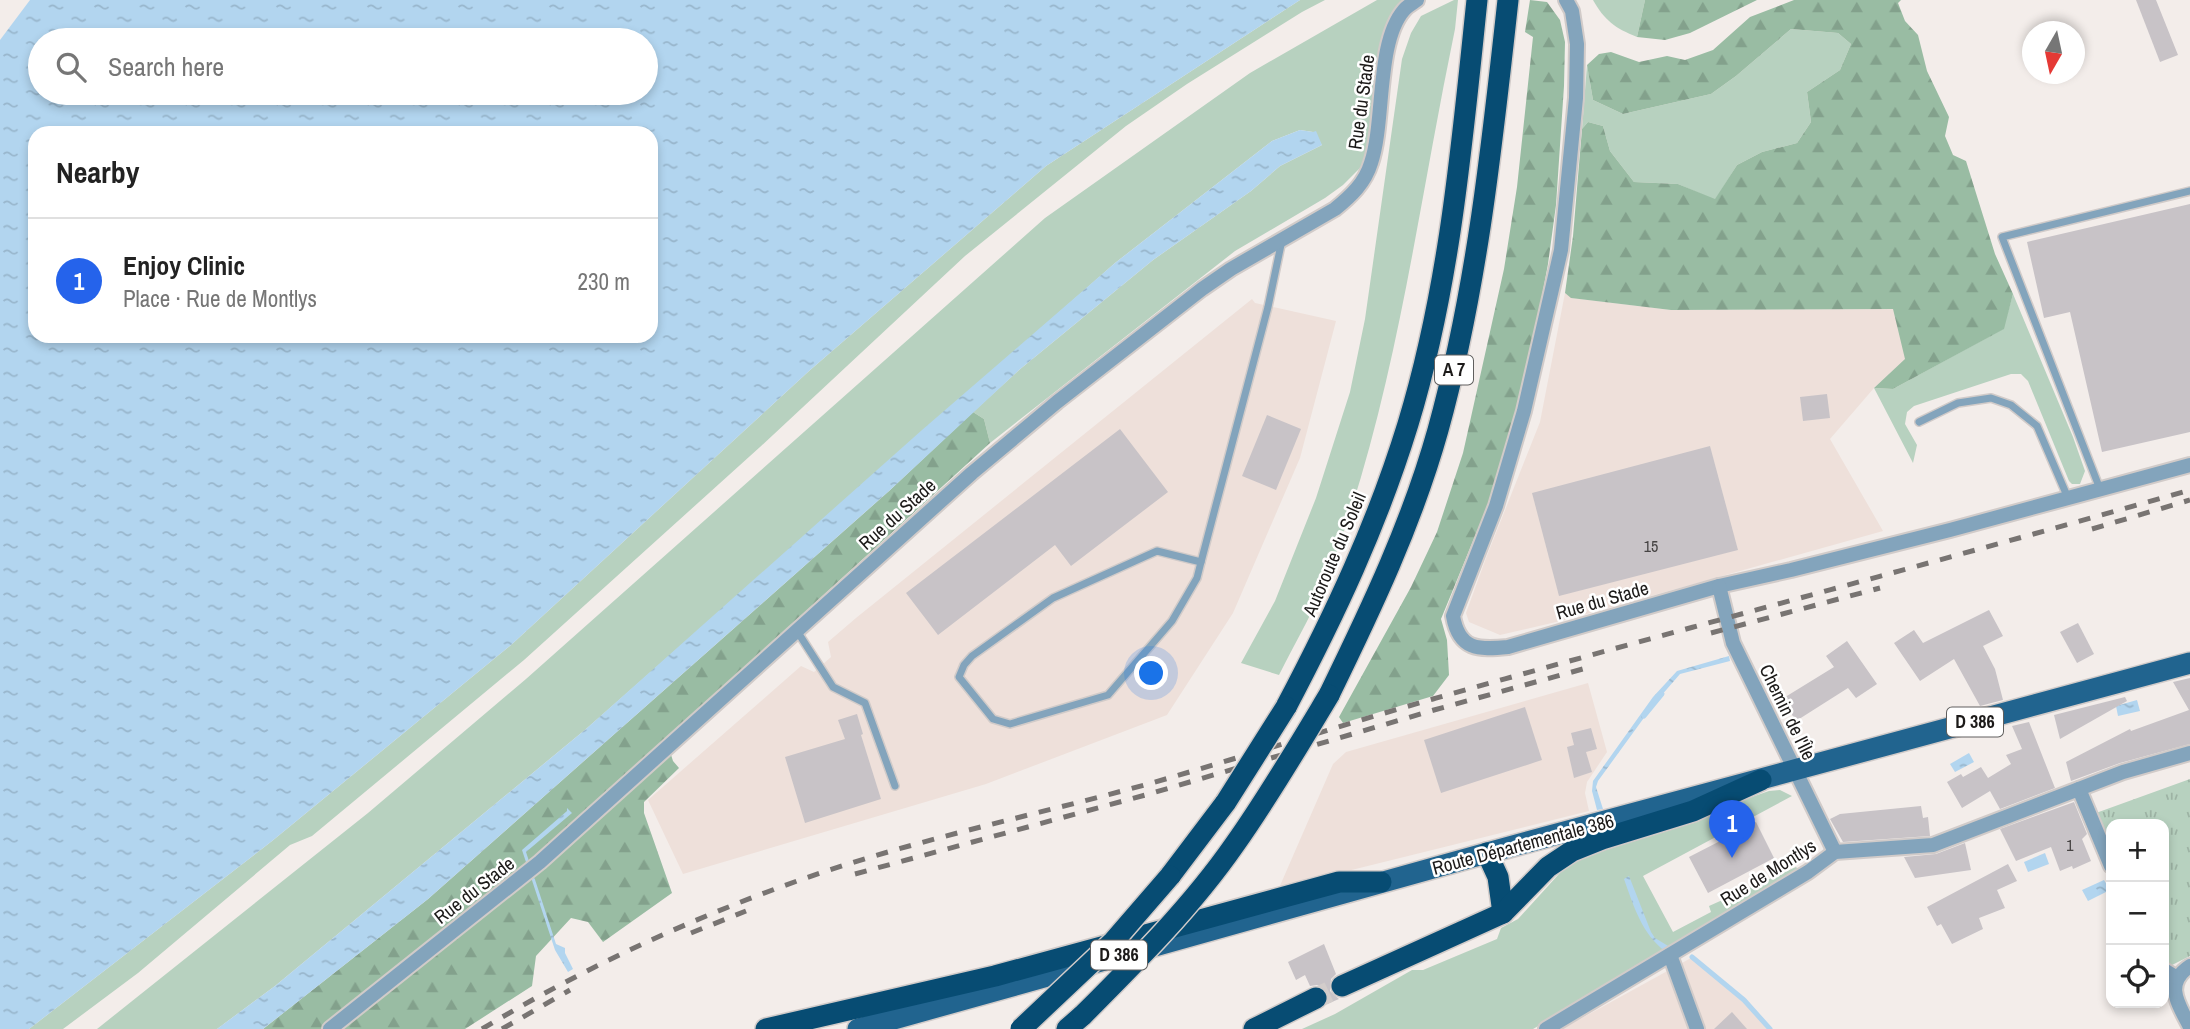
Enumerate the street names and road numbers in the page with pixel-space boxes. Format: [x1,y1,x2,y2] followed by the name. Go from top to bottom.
[1341,53,1381,151] street label: Rue du Stade
[1435,356,1473,384] road number: A 7
[853,472,941,556] street label: Rue du Stade
[1296,488,1372,621] street label: Autoroute du Soleil
[1553,574,1651,626] street label: Rue du Stade
[1754,660,1822,764] street label: Chemin de l'Île
[1947,708,2003,736] road number: D 386
[1429,807,1617,881] street label: Route Départementale 386
[1715,832,1821,912] street label: Rue de Montlys
[428,850,520,930] street label: Rue du Stade
[1091,940,1147,970] road number: D 386

